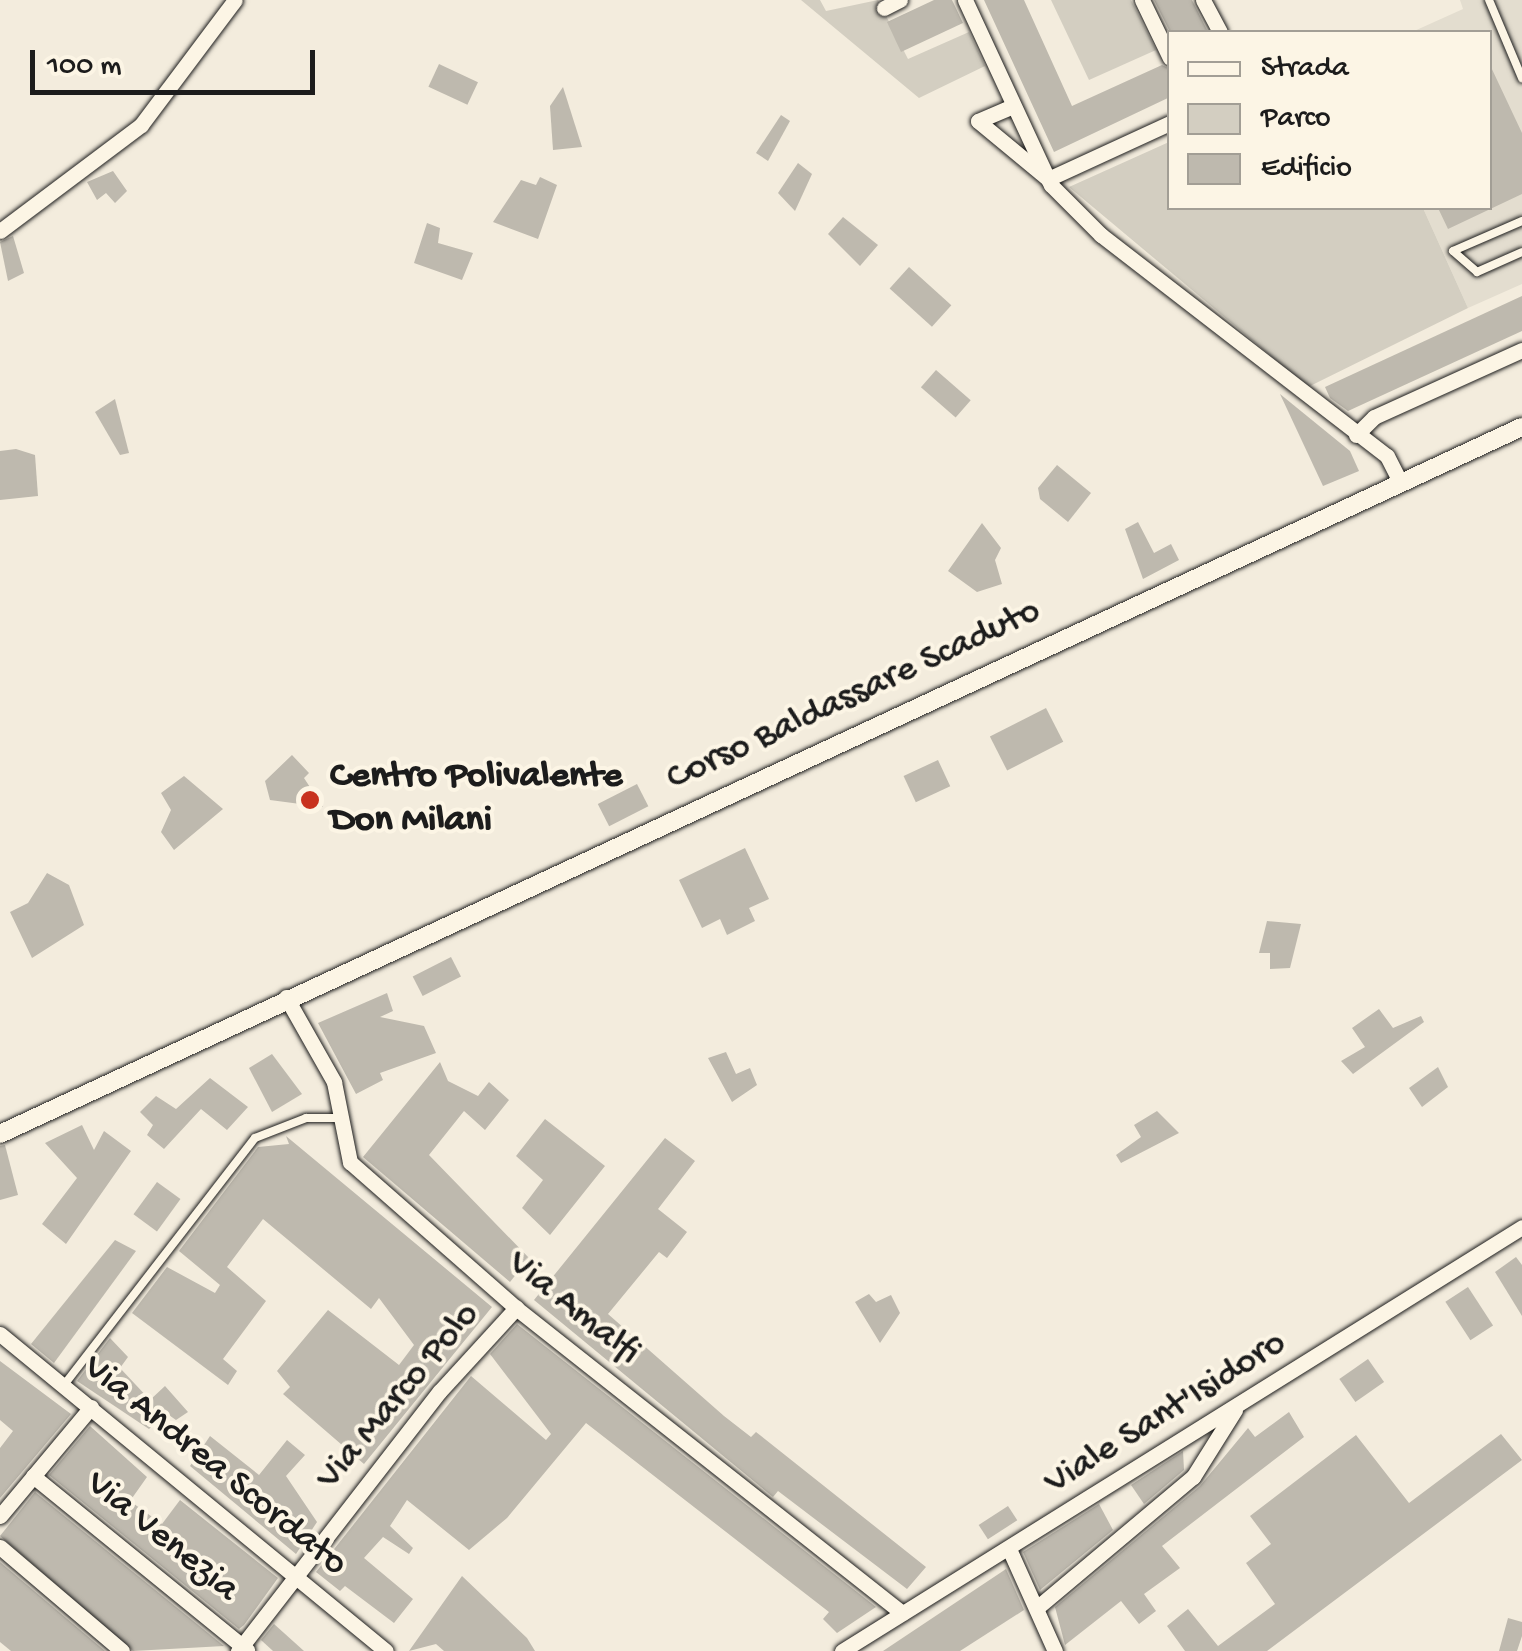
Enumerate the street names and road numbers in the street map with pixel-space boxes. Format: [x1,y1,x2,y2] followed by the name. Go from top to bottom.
[660,589,1048,803] street label: Corso Baldassare Scaduto
[497,1242,649,1376] street label: Via Amalfi
[307,1294,491,1500] street label: Via Marco Polo
[1037,1322,1295,1506] street label: Viale Sant'Isidoro
[72,1346,356,1588] street label: Via Andrea Scordato
[75,1462,247,1614] street label: Via Venezia

